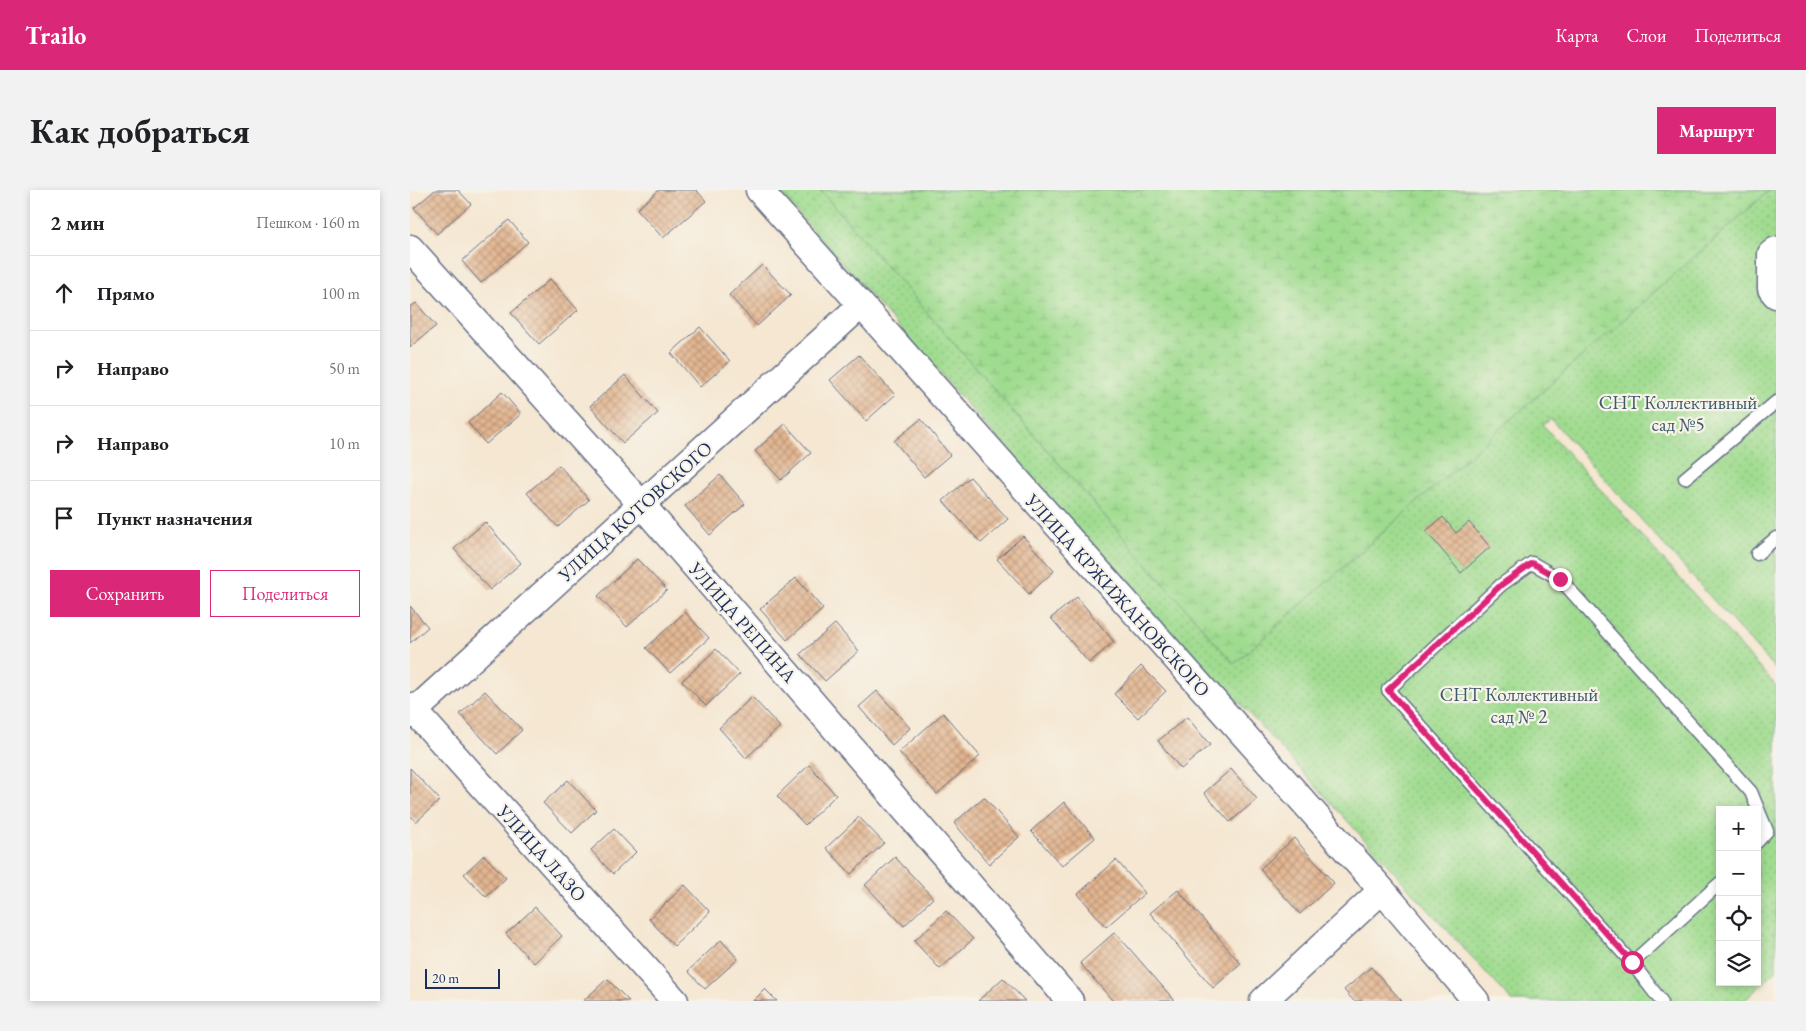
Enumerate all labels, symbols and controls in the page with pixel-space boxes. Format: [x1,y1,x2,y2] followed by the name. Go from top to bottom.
[25,20,86,51] text: Trailo
[1556,24,1599,47] text: Карта
[1627,24,1666,47] text: Слои
[1694,24,1781,47] text: Поделиться
[1657,107,1776,154] button: Маршрут
[30,108,250,153] text: Как добраться
[50,209,105,236] text: 2 мин
[256,212,360,233] text: Пешком · 160 m
[50,279,78,307] icon: ahead
[97,281,155,306] text: Прямо
[321,283,360,304] text: 100 m
[50,354,78,382] icon: right
[97,356,169,381] text: Направо
[329,358,360,379] text: 50 m
[1599,390,1757,437] park label: СНТ Коллективный сад №5
[50,429,78,457] icon: right
[97,431,169,456] text: Направо
[329,433,360,454] text: 10 m
[552,436,718,588] street label: УЛИЦА КОТОВСКОГО
[1019,488,1215,702] street label: УЛИЦА КРЖИЖАНОВСКОГО
[50,504,78,532] icon: arrive
[97,506,253,531] text: Пункт назначения
[683,556,802,689] street label: УЛИЦА РЕПИНА
[1549,568,1572,591] route end
[50,570,200,617] button: Сохранить
[210,570,360,617] button: Поделиться
[1440,682,1598,729] park label: СНТ Коллективный сад № 2
[491,799,592,907] street label: УЛИЦА ЛАЗО
[1716,806,1761,986] map controls
[1716,806,1761,851] button: +
[1716,851,1761,896] button: −
[1716,896,1761,941] button: locate
[1716,941,1761,986] button: layers
[1621,951,1644,974] route start
[425,966,500,989] scale bar
[432,969,459,987] text: 20 m

